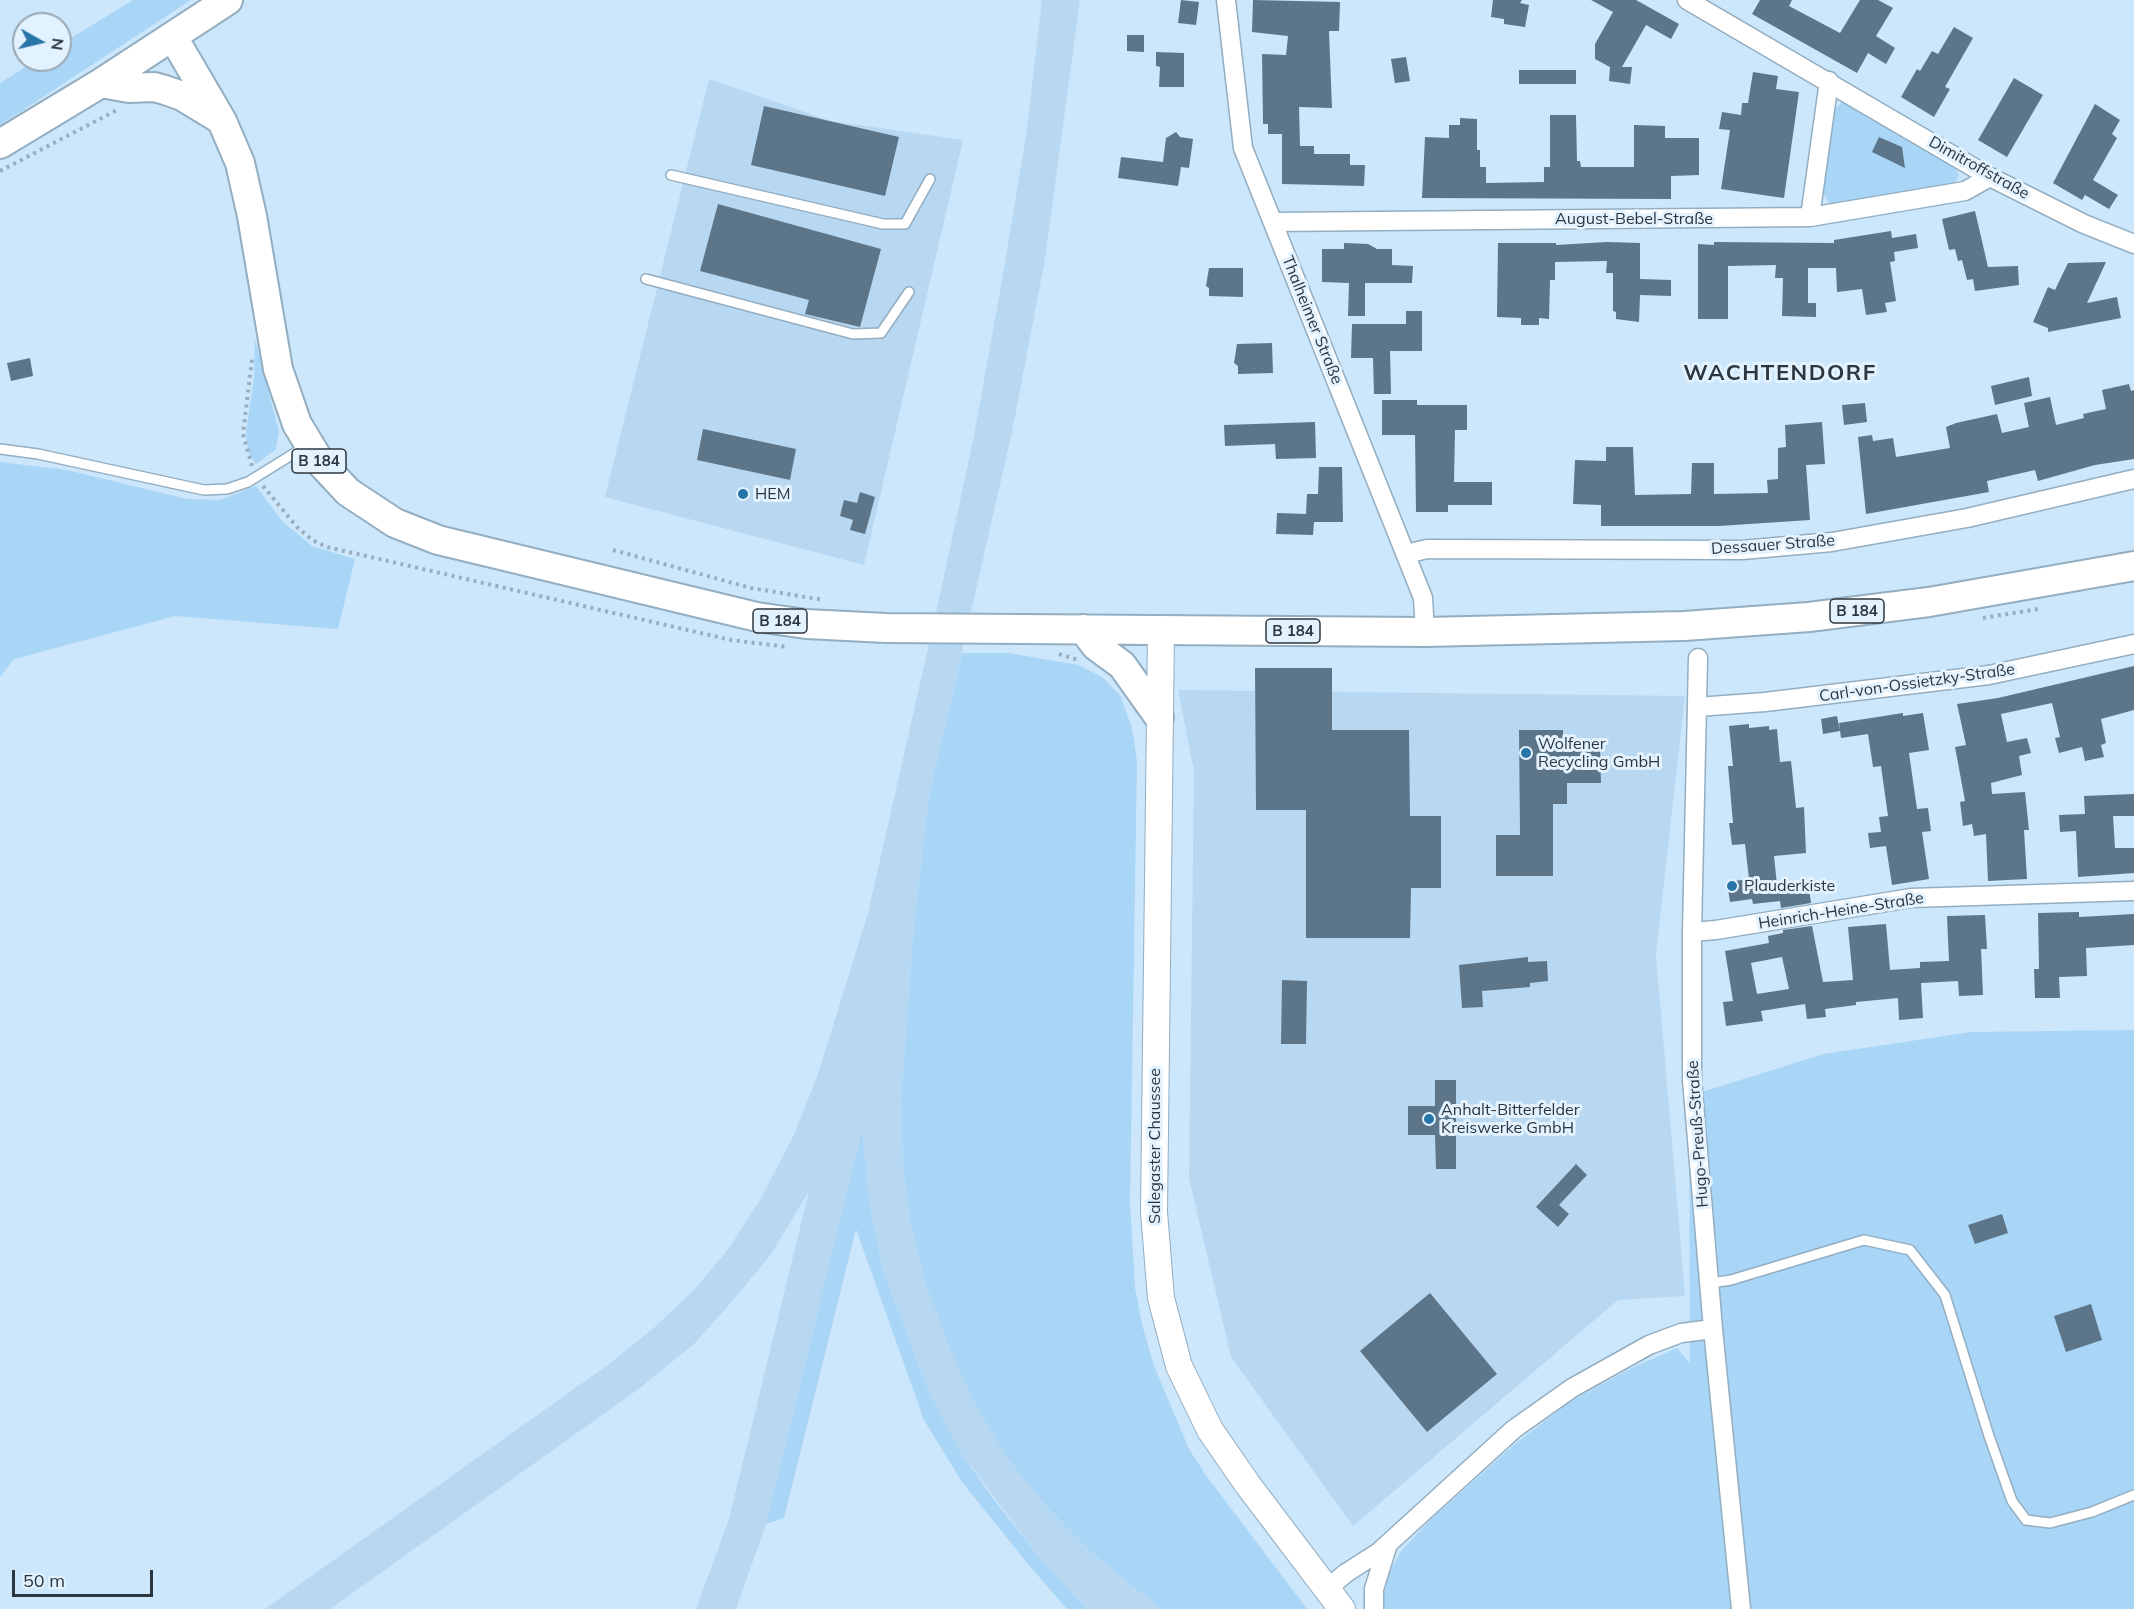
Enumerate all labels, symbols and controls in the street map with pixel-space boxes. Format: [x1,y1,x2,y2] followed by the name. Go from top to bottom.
[12,12,72,72] north arrow
[47,37,69,52] text: N
[1925,132,2033,204] street label: Dimitroffstraße
[1555,209,1713,229] street label: August-Bebel-Straße
[1277,253,1347,387] street label: Thalheimer Straße
[1683,360,1877,386] district label: WACHTENDORF
[292,449,346,473] road number: B 184
[755,484,790,504] place label: HEM
[736,487,750,501] marker: HEM
[1711,531,1835,559] street label: Dessauer Straße
[1830,599,1884,623] road number: B 184
[753,609,807,633] road number: B 184
[1266,619,1320,643] road number: B 184
[1818,660,2016,706] street label: Carl-von-Ossietzky-Straße
[1538,734,1660,772] place label: Wolfener Recycling GmbH
[1519,746,1533,760] marker: Wolfener Recycling GmbH
[1744,876,1835,896] place label: Plauderkiste
[1725,879,1739,893] marker: Plauderkiste
[1757,888,1925,934] street label: Heinrich-Heine-Straße
[1683,1060,1713,1208] street label: Hugo-Preuß-Straße
[1145,1068,1165,1224] street label: Salegaster Chaussee
[1441,1100,1580,1138] place label: Anhalt-Bitterfelder Kreiswerke GmbH
[1422,1112,1436,1126] marker: Anhalt-Bitterfelder Kreiswerke GmbH
[15,1558,156,1596] scale bar
[23,1569,65,1592] text: 50 m

